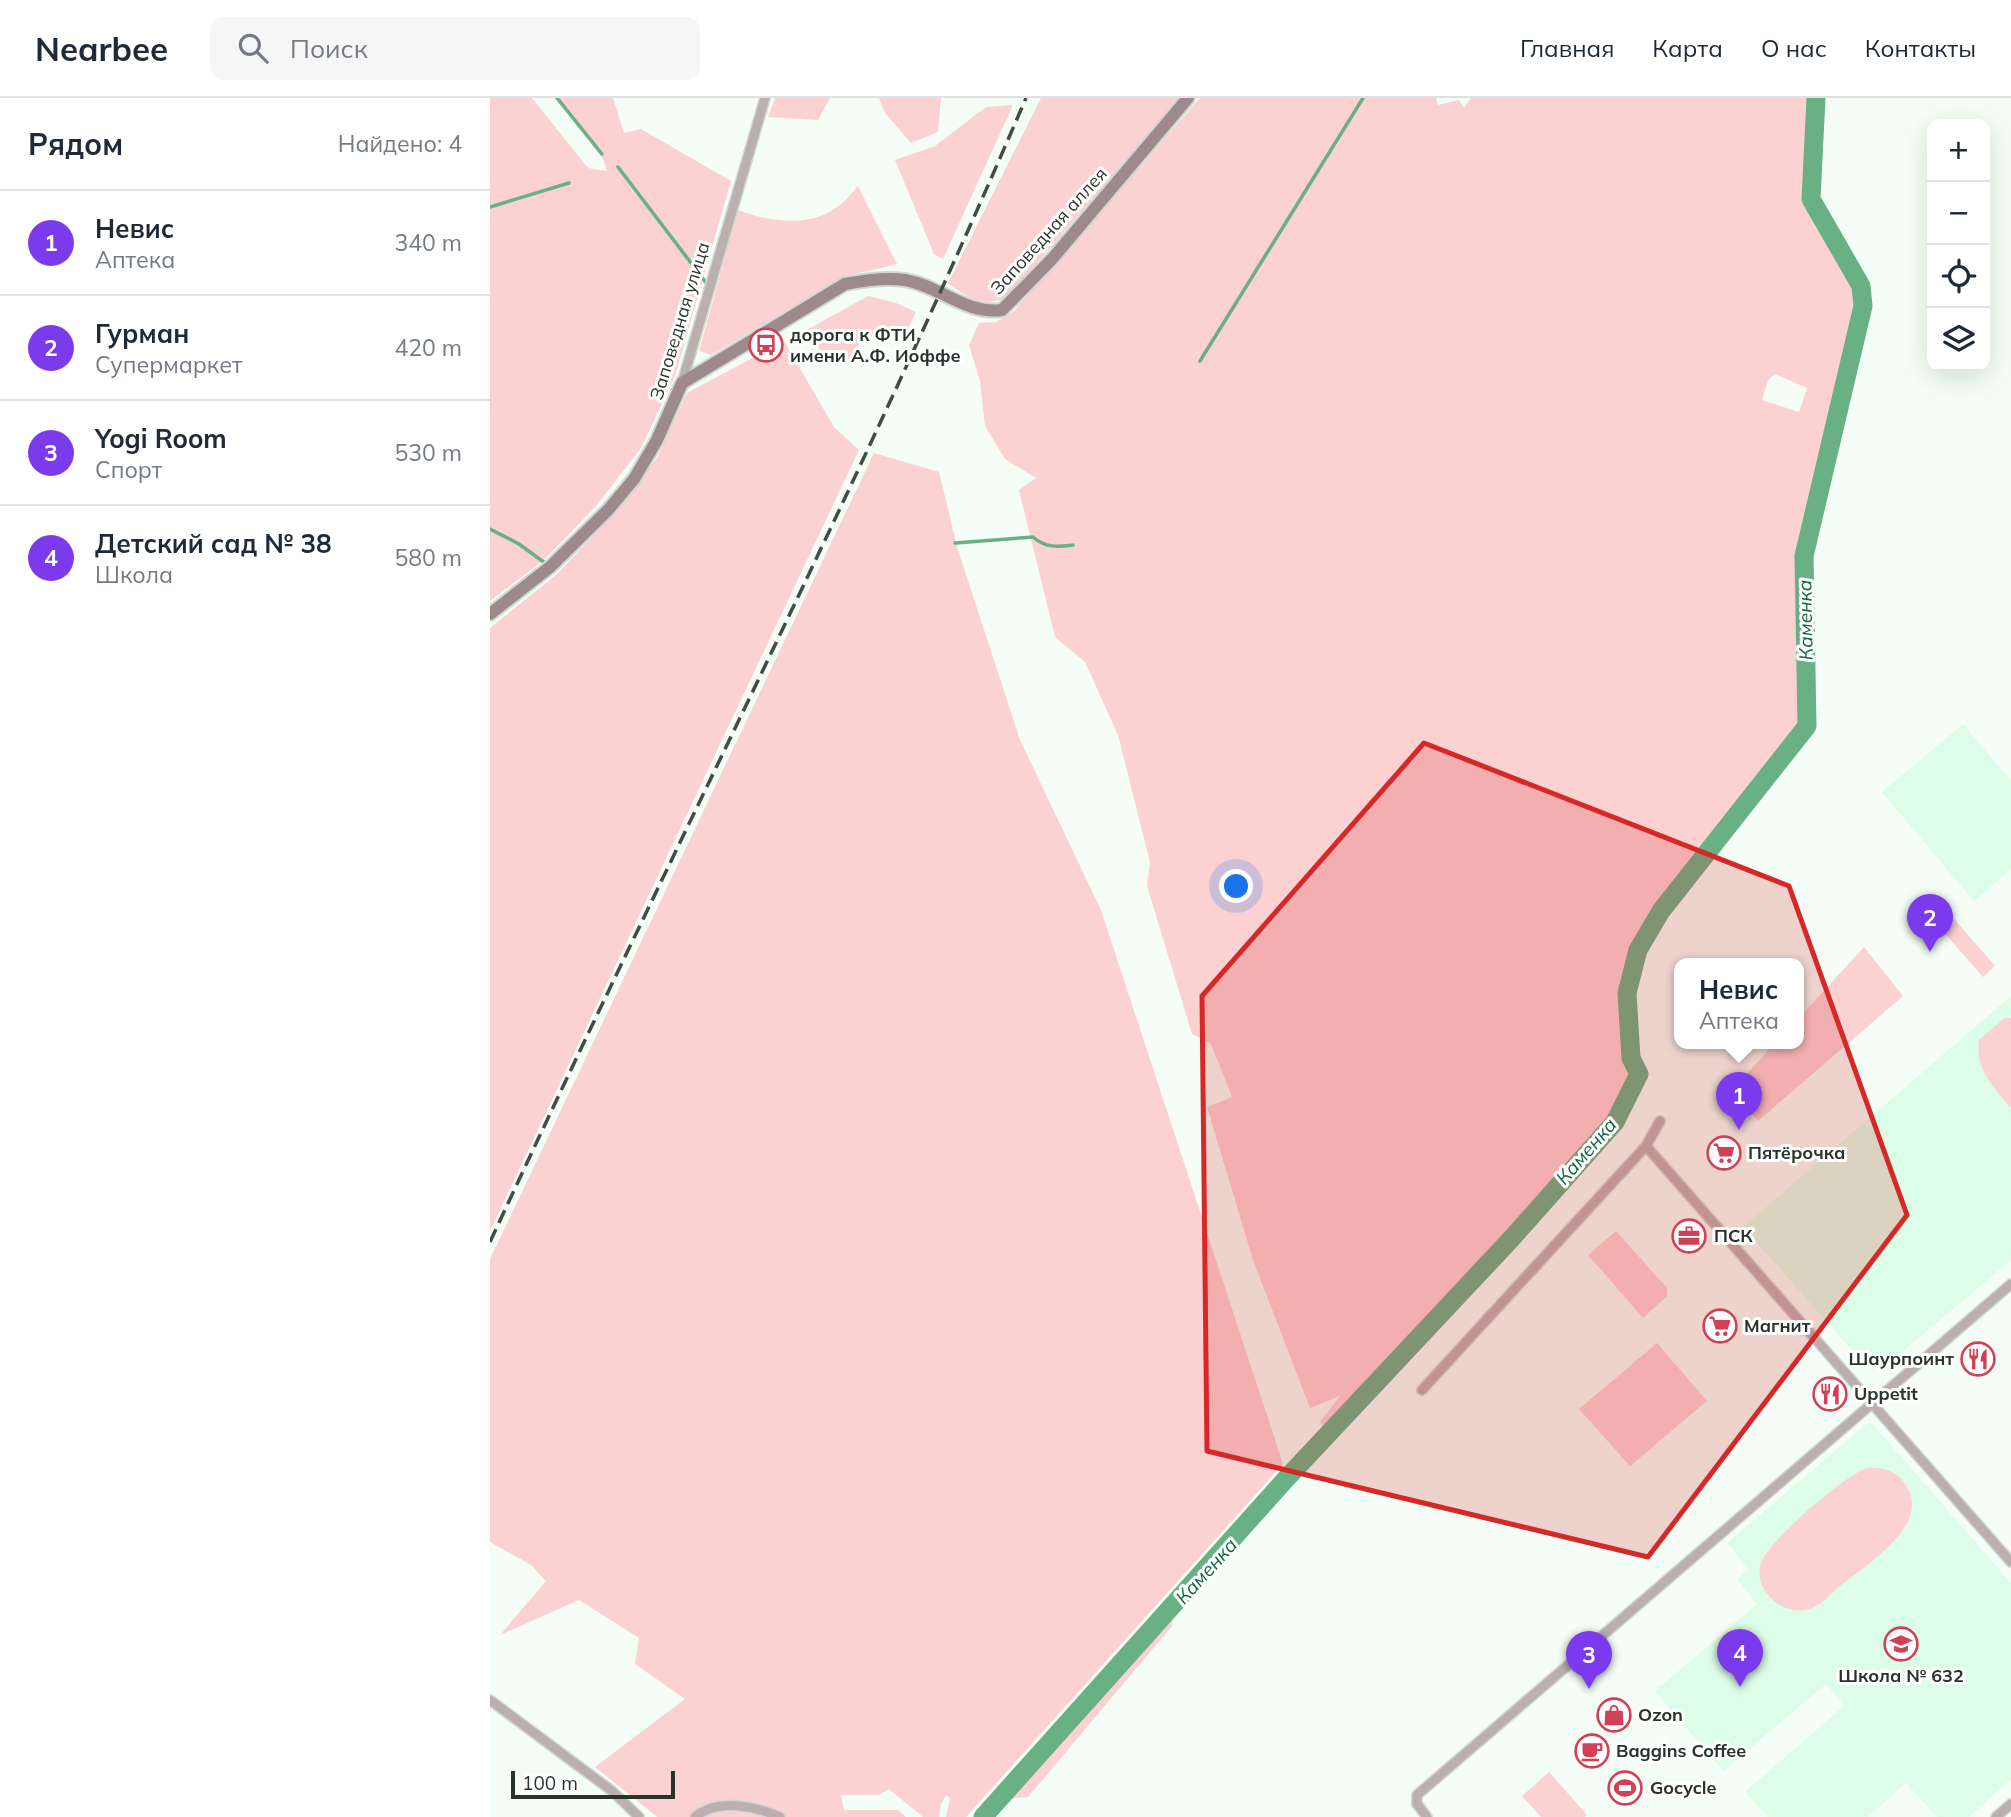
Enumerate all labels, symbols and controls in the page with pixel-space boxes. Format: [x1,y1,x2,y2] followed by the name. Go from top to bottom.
[210,17,700,80] search box
[35,28,168,69] text: Nearbee
[234,29,272,67] icon: search
[290,32,368,65] text: Поиск
[1520,33,1614,63] text: Главная
[1652,33,1723,63] text: Карта
[1761,33,1827,63] text: О нас
[1865,33,1976,63] text: Контакты
[1927,119,1990,371] map controls
[1927,119,1990,182] button: +
[28,125,123,163] text: Рядом
[338,129,462,158] text: Найдено: 4
[985,162,1112,299] street label: Заповедная аллея
[1927,182,1990,245] button: −
[95,212,174,245] text: Невис
[44,228,58,257] text: 1
[394,228,462,257] text: 340 m
[645,239,714,402] street label: Заповедная улица
[95,245,175,274] text: Аптека
[1927,245,1990,308] button: locate
[1927,308,1990,371] button: layers
[95,317,189,350] text: Гурман
[790,323,961,367] place label: дорога к ФТИ имени А.Ф. Иоффе
[747,326,785,364] bus stop icon: дорога к ФТИ имени А.Ф. Иоффе
[44,333,58,362] text: 2
[394,333,462,362] text: 420 m
[95,350,242,379] text: Супермаркет
[95,422,227,455] text: Yogi Room
[44,438,58,467] text: 3
[394,438,462,467] text: 530 m
[95,455,162,484] text: Спорт
[95,527,332,560] text: Детский сад № 38
[44,543,58,572] text: 4
[394,543,462,572] text: 580 m
[95,560,173,589] text: Школа
[1792,580,1818,660] water label: Каменка
[1219,869,1253,903] your location
[1907,894,1953,952] pin: 2
[1674,958,1804,1049] popup
[1699,973,1778,1006] text: Невис
[1699,1006,1779,1035] text: Аптека
[1716,1072,1762,1130] pin: 1
[1551,1113,1621,1189] water label: Каменка
[1705,1134,1743,1172] supermarket icon: Пятёрочка
[1748,1141,1845,1164] place label: Пятёрочка
[1670,1217,1708,1255] office icon: ПСК
[1714,1224,1753,1247] place label: ПСК
[1701,1307,1739,1345] supermarket icon: Магнит
[1744,1314,1811,1337] place label: Магнит
[1959,1340,1997,1378] restaurant icon: Шаурпоинт
[1849,1347,1954,1370] place label: Шаурпоинт
[1811,1375,1849,1413] restaurant icon: Uppetit
[1854,1382,1918,1405] place label: Uppetit
[1170,1533,1242,1609] water label: Каменка
[1882,1625,1920,1663] school or university icon: Школа № 632
[1717,1629,1763,1687] pin: 4
[1566,1631,1612,1689] pin: 3
[1838,1664,1964,1687] place label: Школа № 632
[1595,1696,1633,1734] shop icon: Ozon
[1638,1703,1683,1726] place label: Ozon
[1573,1732,1611,1770] cafe icon: Baggins Coffee
[1616,1739,1746,1762] place label: Baggins Coffee
[511,1768,676,1800] scale bar
[1606,1769,1644,1807] sports icon: Gocycle
[522,1771,578,1795] text: 100 m
[1650,1776,1717,1799] place label: Gocycle

